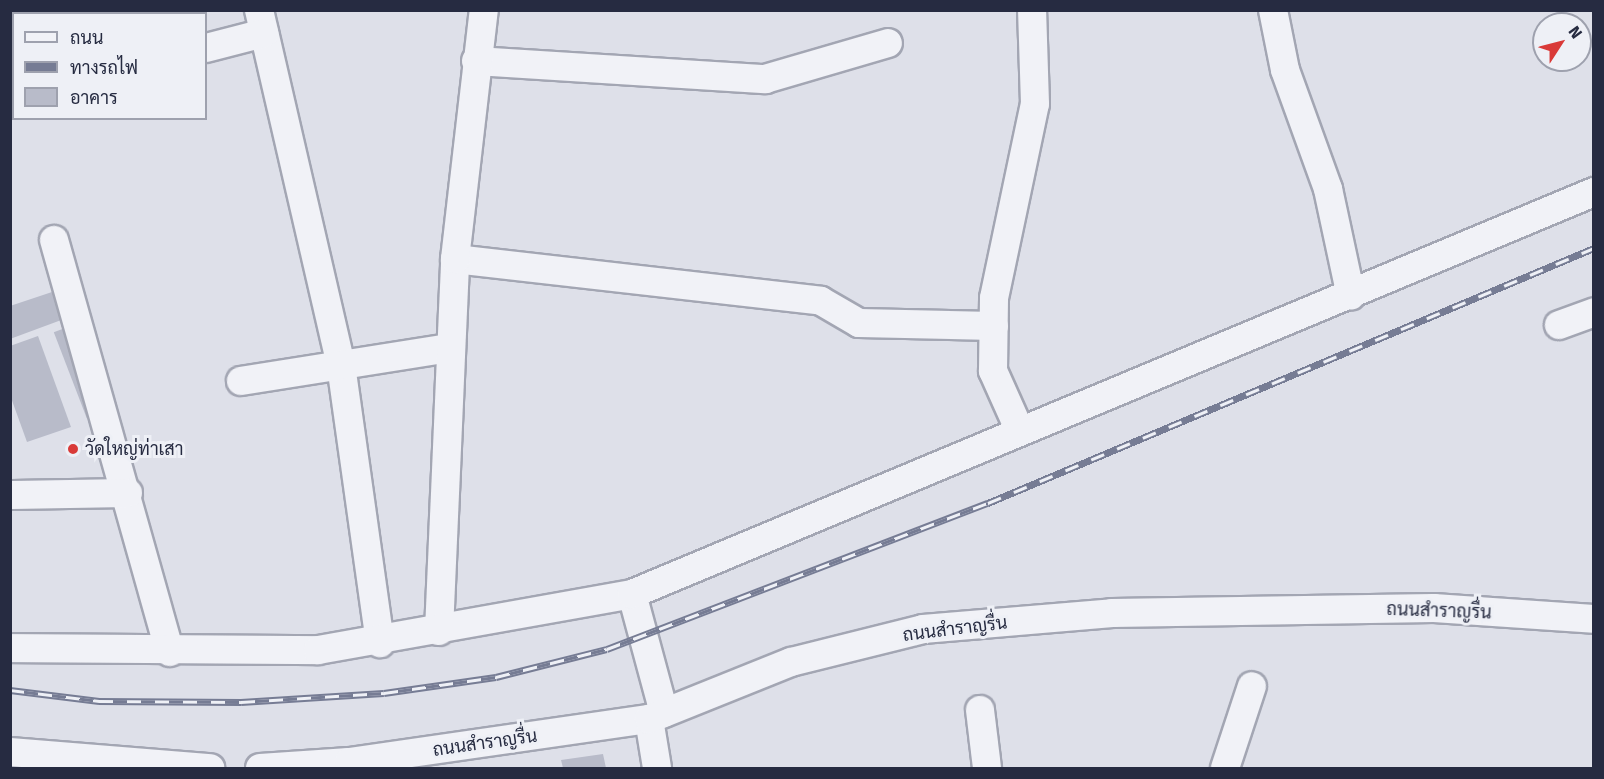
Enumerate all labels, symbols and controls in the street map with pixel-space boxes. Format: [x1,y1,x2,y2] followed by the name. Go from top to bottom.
[12,12,207,120] legend
[1532,12,1592,72] north arrow
[1565,22,1586,42] text: N
[70,27,103,49] text: ถนน
[70,57,138,79] text: ทางรถไฟ
[70,87,118,109] text: อาคาร
[85,438,183,460] place label: วัดใหญ่ท่าเสา
[66,442,80,456] marker: วัดใหญ่ท่าเสา
[1386,598,1492,624] street label: ถนนสำราญรื่น
[902,612,1008,646] street label: ถนนสำราญรื่น
[431,725,539,761] street label: ถนนสำราญรื่น

